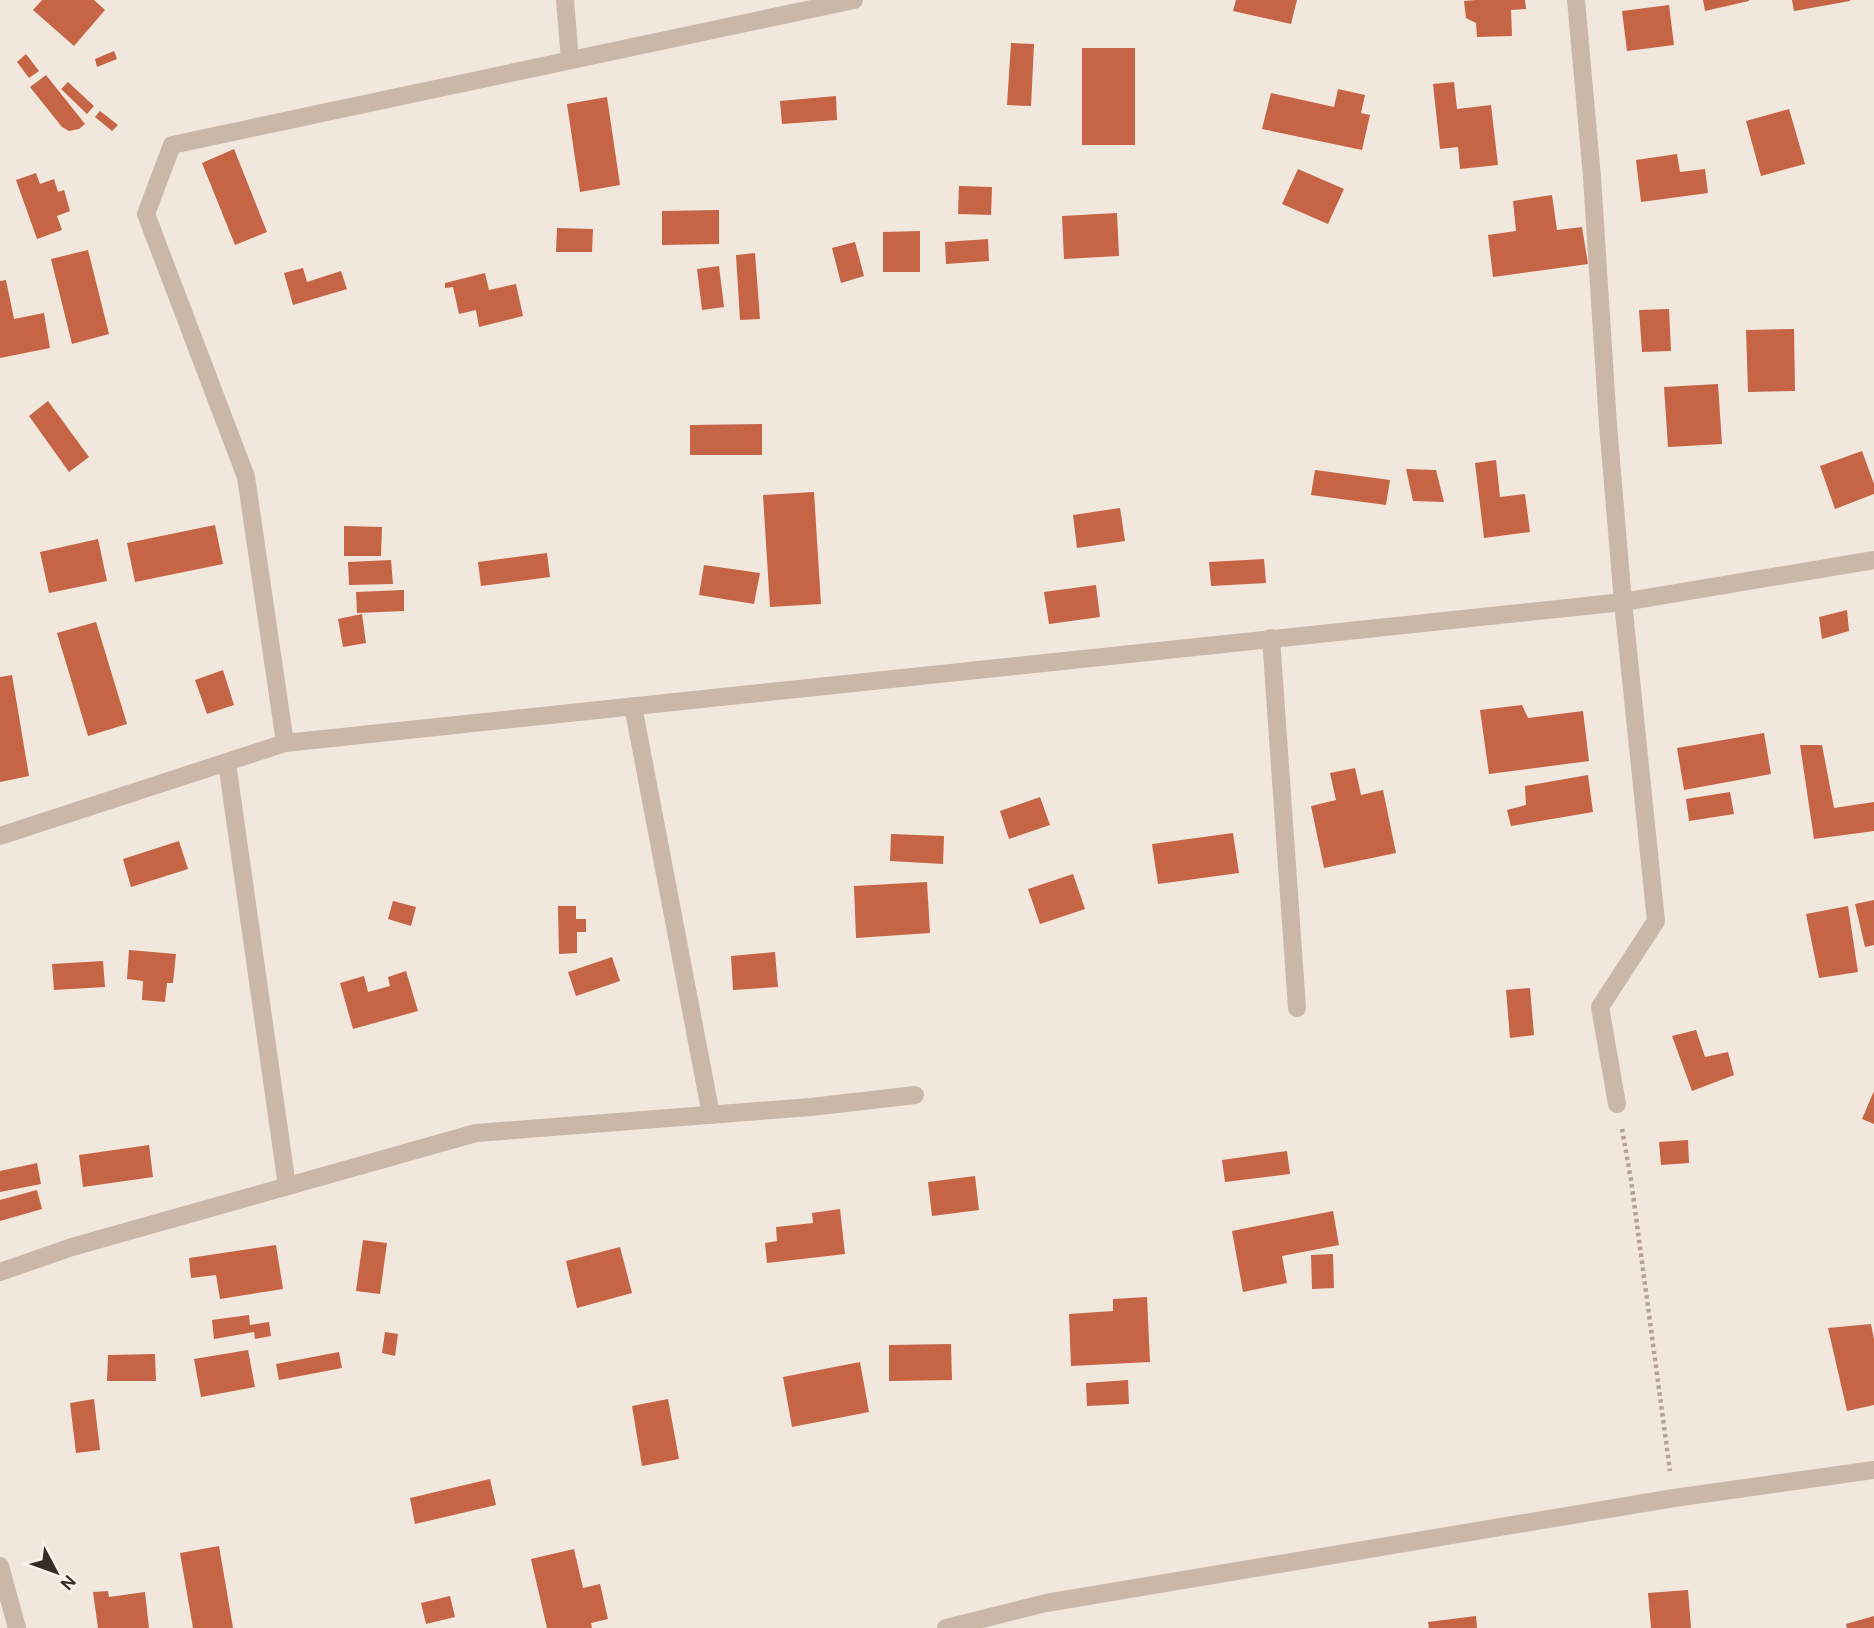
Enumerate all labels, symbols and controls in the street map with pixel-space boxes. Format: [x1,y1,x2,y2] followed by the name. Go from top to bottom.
[21,1537,91,1607] north arrow
[55,1570,81,1595] text: N

